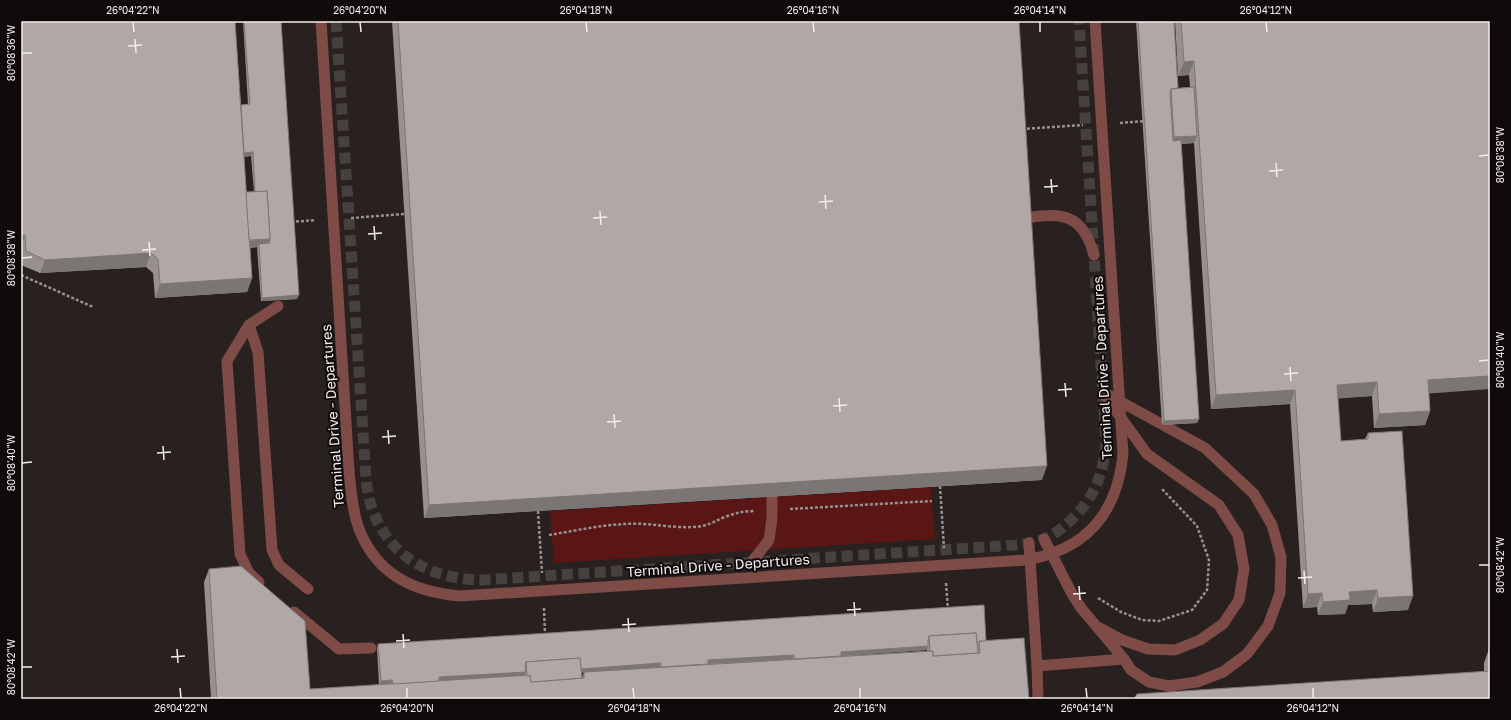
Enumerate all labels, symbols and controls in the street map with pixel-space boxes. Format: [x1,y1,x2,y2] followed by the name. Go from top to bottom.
[106,4,160,16] text: 26°04'22"N
[333,4,387,16] text: 26°04'20"N
[560,4,612,16] text: 26°04'18"N
[787,4,839,16] text: 26°04'16"N
[1014,4,1066,16] text: 26°04'14"N
[1240,4,1292,16] text: 26°04'12"N
[5,24,17,81] text: 80°08'36"W
[1494,126,1506,183] text: 80°08'38"W
[5,229,17,286] text: 80°08'38"W
[1089,276,1115,460] street label: Terminal Drive - Departures
[317,324,347,508] street label: Terminal Drive - Departures
[1494,331,1506,388] text: 80°08'40"W
[5,434,17,491] text: 80°08'40"W
[1494,536,1506,593] text: 80°08'42"W
[626,550,810,580] street label: Terminal Drive - Departures
[5,638,17,695] text: 80°08'42"W
[154,702,208,714] text: 26°04'22"N
[380,702,434,714] text: 26°04'20"N
[608,702,660,714] text: 26°04'18"N
[834,702,886,714] text: 26°04'16"N
[1061,702,1113,714] text: 26°04'14"N
[1287,702,1339,714] text: 26°04'12"N

